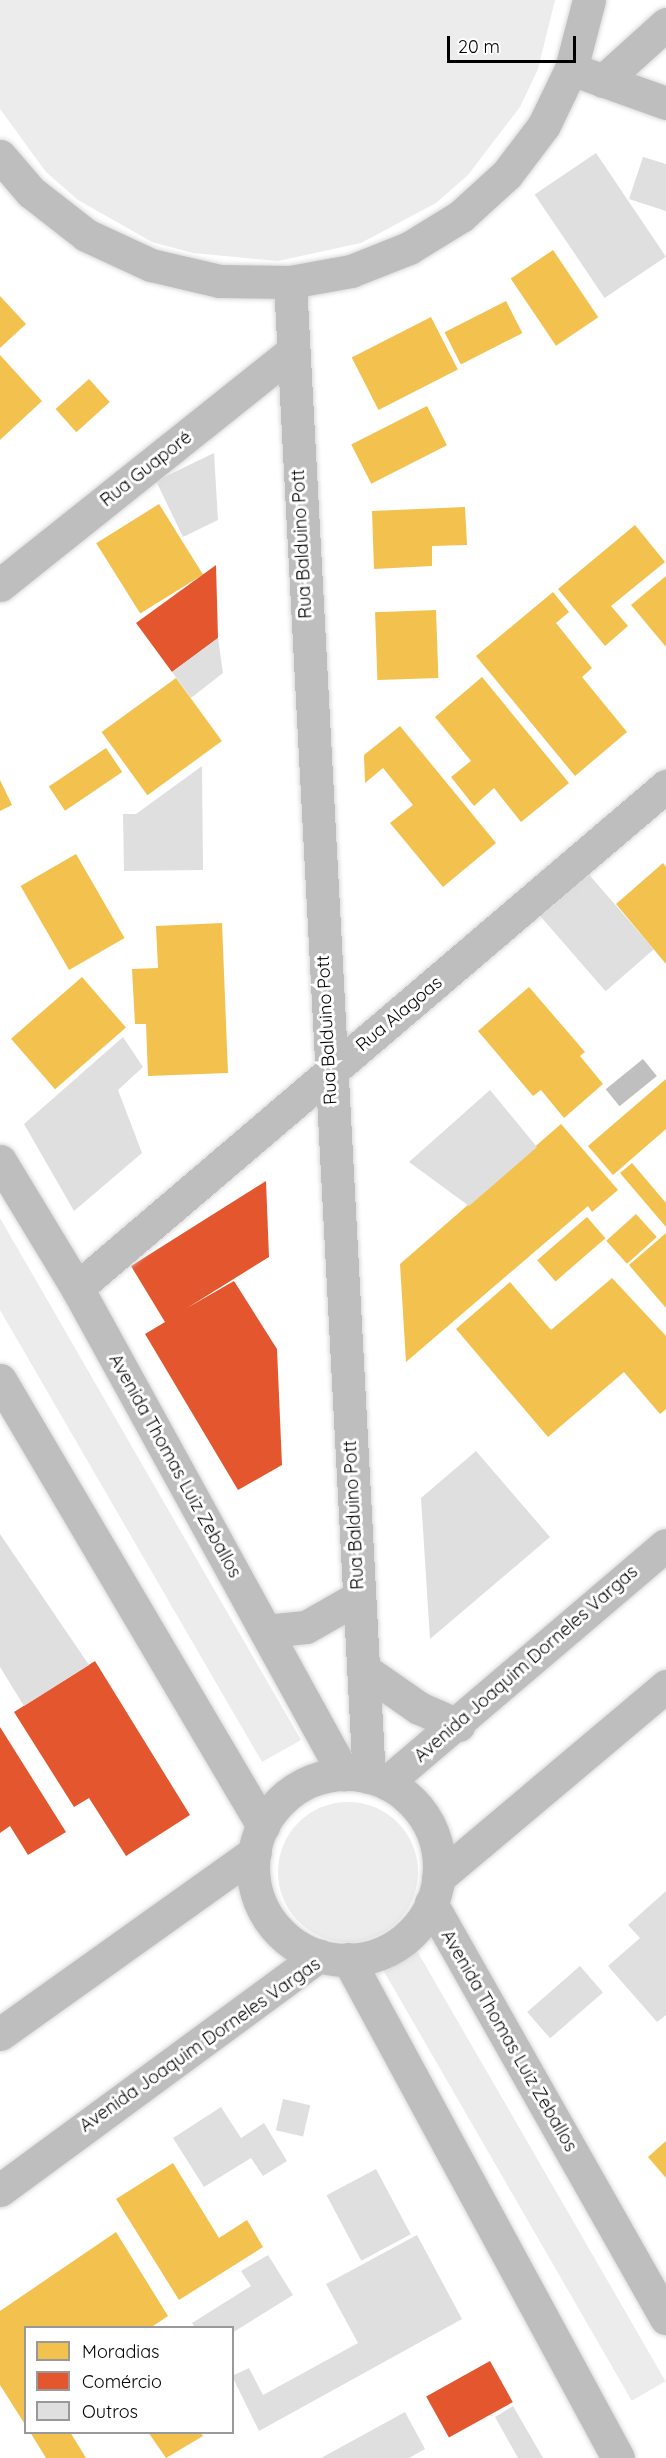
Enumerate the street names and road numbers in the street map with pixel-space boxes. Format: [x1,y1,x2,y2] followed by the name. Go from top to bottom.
[96,427,196,511] street label: Rua Guaporé
[287,469,317,619] street label: Rua Balduino Pott
[312,955,342,1105] street label: Rua Balduino Pott
[352,972,446,1056] street label: Rua Alagoas
[104,1350,246,1582] street label: Avenida Thomas Luiz Zeballos
[339,1440,369,1590] street label: Rua Balduino Pott
[410,1561,642,1767] street label: Avenida Joaquim Dorneles Vargas
[437,1926,581,2156] street label: Avenida Thomas Luiz Zeballos
[75,1953,325,2137] street label: Avenida Joaquim Dorneles Vargas

